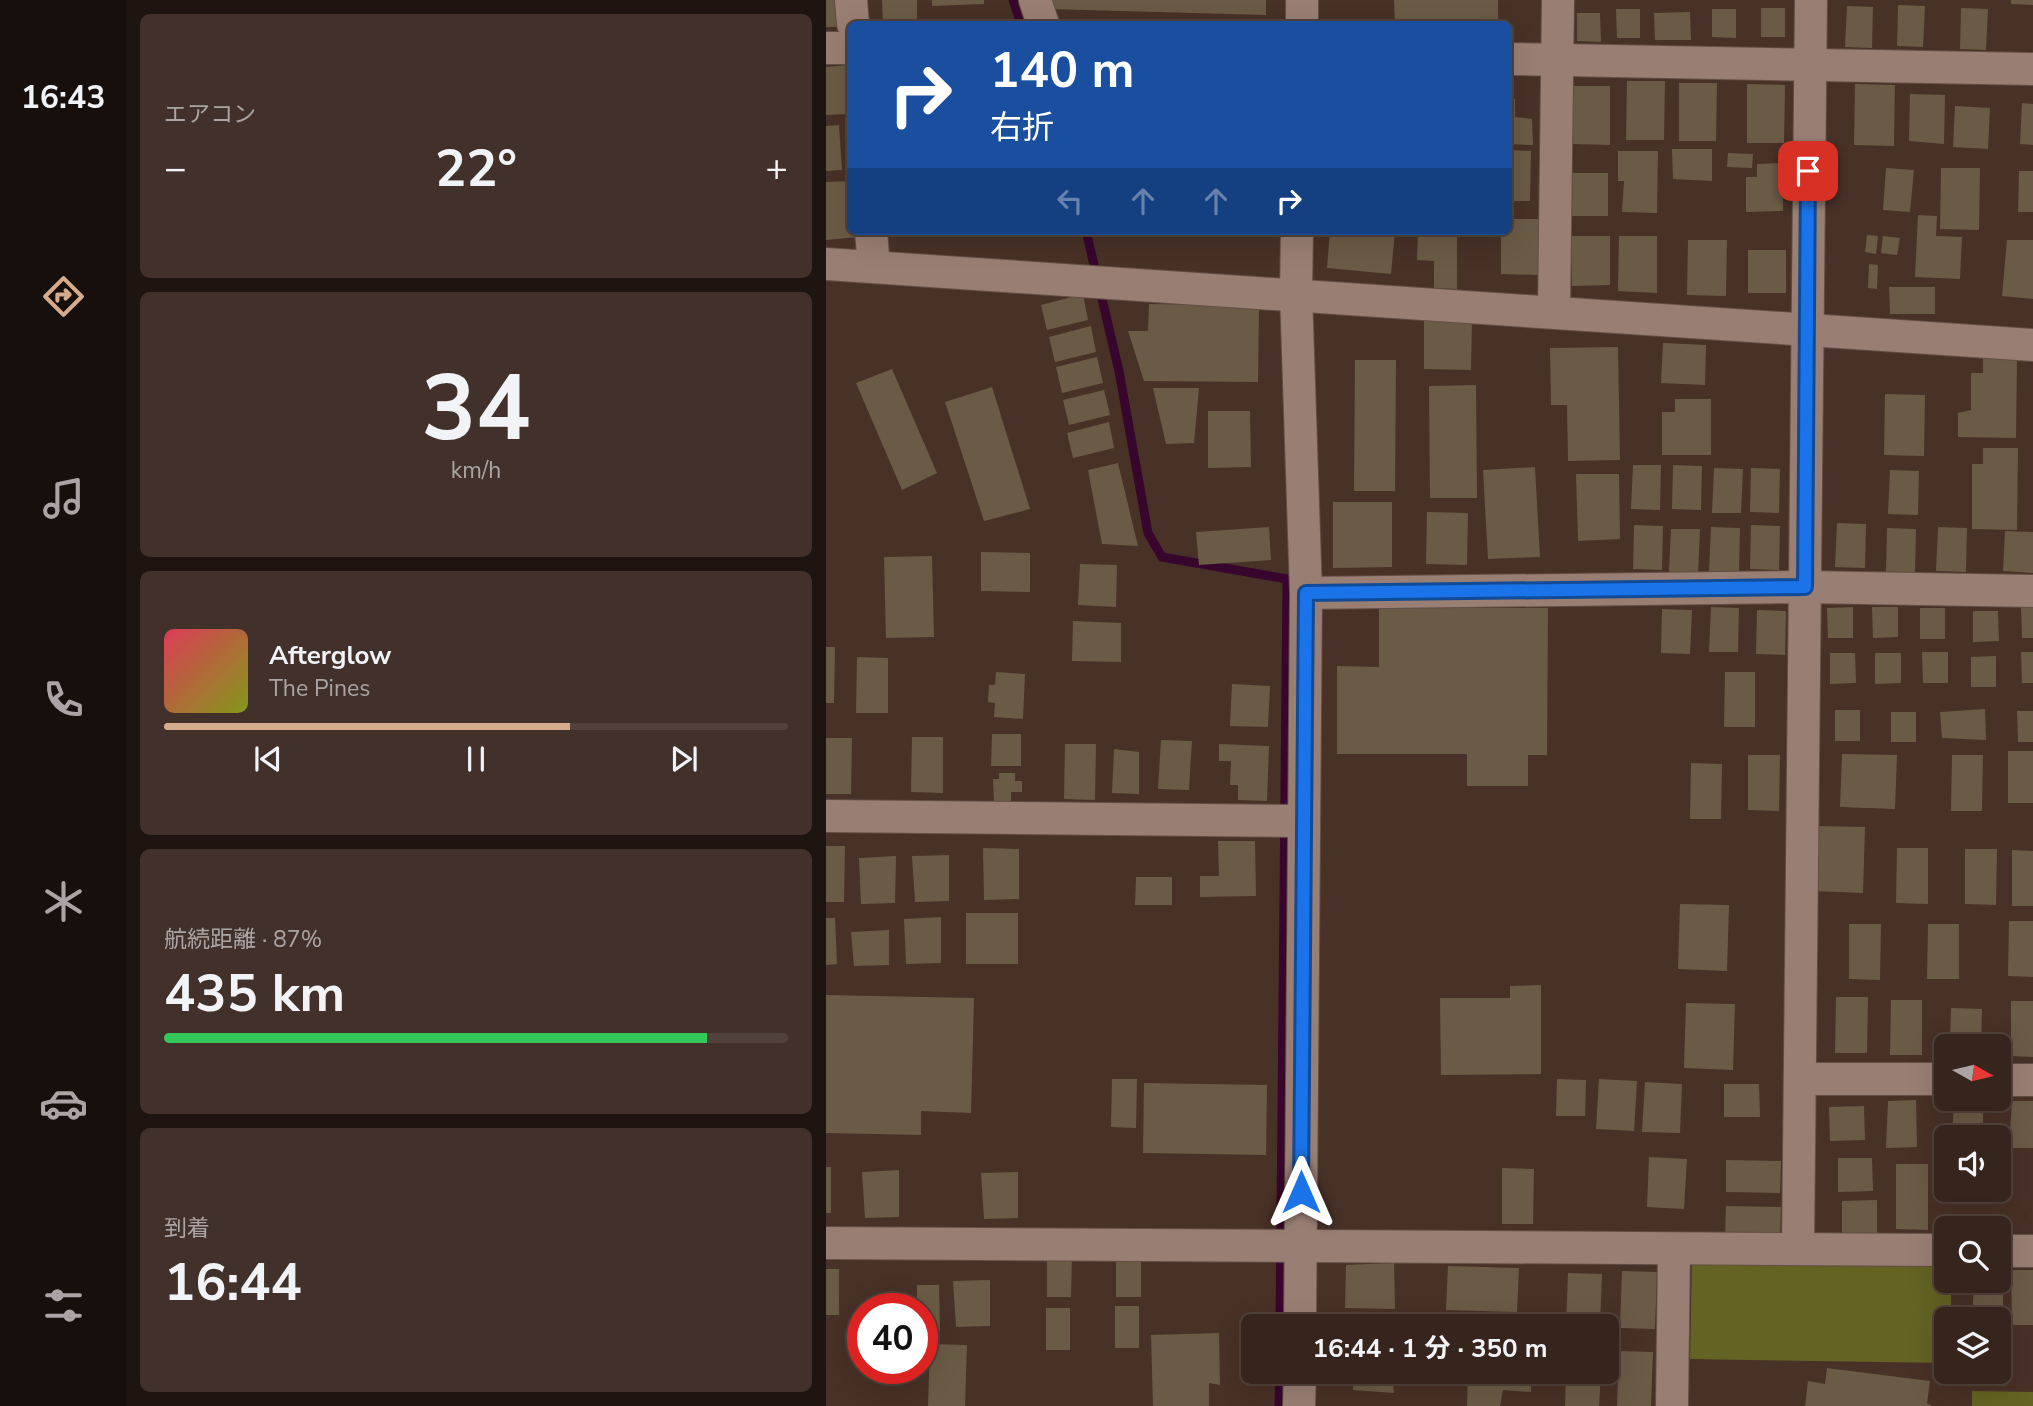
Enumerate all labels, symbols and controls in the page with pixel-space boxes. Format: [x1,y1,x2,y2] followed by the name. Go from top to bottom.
[990,37,1134,104] text: 140 m
[875,49,966,140] icon: right
[21,76,105,119] text: 16:43
[164,99,256,130] text: エアコン
[990,106,1054,149] text: 右折
[435,133,517,204] text: 22°
[1778,141,1838,201] pin
[164,143,187,194] text: −
[765,143,788,194] text: +
[1789,152,1827,190] icon: arrive
[1051,182,1089,220] icon: left
[1124,182,1162,220] icon: ahead
[1197,182,1235,220] icon: ahead
[1270,182,1308,220] icon: right
[39,272,88,321] icon: directions
[421,347,531,471] text: 34
[451,455,501,486] text: km/h
[39,474,88,523] icon: music
[269,638,392,673] text: Afterglow
[269,673,370,704] text: The Pines
[39,675,88,724] icon: phone
[249,740,287,778] icon: previous
[457,740,495,778] icon: pause
[665,740,703,778] icon: next
[39,877,88,926] icon: climate
[164,924,322,955] text: 航続距離 · 87%
[164,958,345,1029] text: 435 km
[1934,1034,2011,1111] north arrow
[1934,1034,2011,1384] map controls
[39,1079,88,1128] icon: car
[1934,1125,2011,1202] button: sound
[1264,1155,1338,1229] position arrow
[164,1213,210,1244] text: 到着
[1934,1216,2011,1293] button: search
[164,1247,302,1318] text: 16:44
[39,1281,88,1330] icon: filters
[847,1293,938,1384] speed limit sign: 40
[1934,1307,2011,1384] button: layers
[1312,1331,1548,1366] text: 16:44 · 1 分 · 350 m

